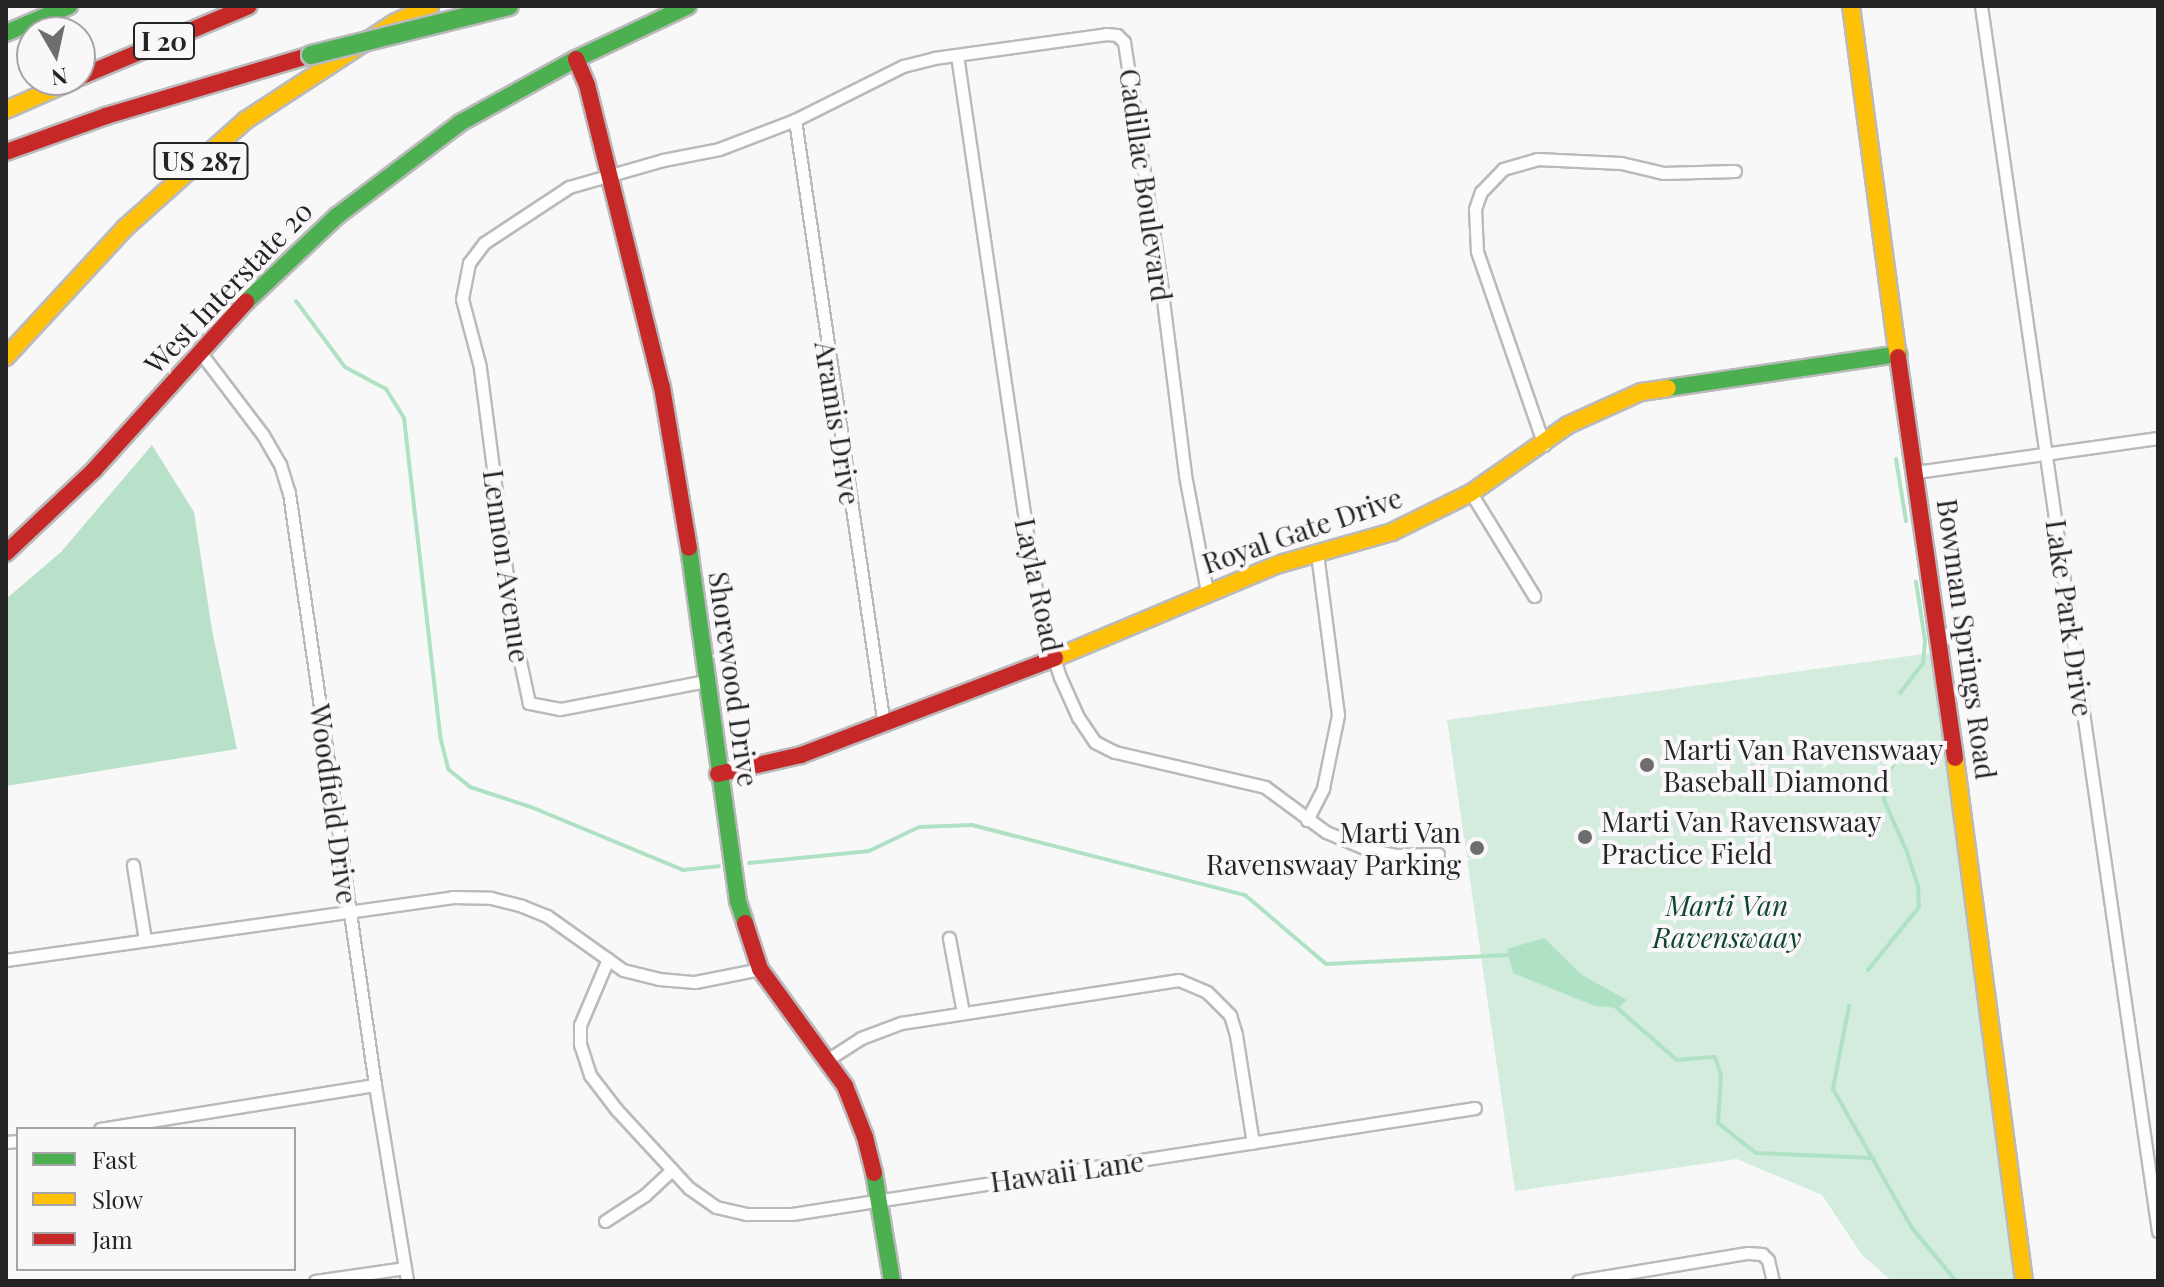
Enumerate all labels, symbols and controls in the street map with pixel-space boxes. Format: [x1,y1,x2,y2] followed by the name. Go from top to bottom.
[16,16,96,96] north arrow
[132,19,196,63] road number: I 20
[49,62,70,94] text: N
[1113,66,1179,304] street label: Cadillac Boulevard
[153,139,249,183] road number: US 287
[137,194,319,380] street label: West Interstate 20
[808,339,868,507] street label: Aramis Drive
[477,467,537,665] street label: Lennon Avenue
[1198,480,1406,580] street label: Royal Gate Drive
[1931,497,2003,781] street label: Bowman Springs Road
[1008,515,1070,655] street label: Layla Road
[2040,517,2100,719] street label: Lake Park Drive
[702,569,766,789] street label: Shorewood Drive
[303,702,365,906] street label: Woodfield Drive
[1663,732,1944,798] place label: Marti Van Ravenswaay Baseball Diamond
[1638,756,1656,774] marker: Marti Van Ravenswaay Baseball Diamond
[1601,804,1882,870] place label: Marti Van Ravenswaay Practice Field
[1205,815,1461,881] place label: Marti Van Ravenswaay Parking
[1576,828,1594,846] marker: Marti Van Ravenswaay Practice Field
[1468,839,1486,857] marker: Marti Van Ravenswaay Parking
[1652,888,1802,954] park label: Marti Van Ravenswaay
[16,1127,296,1271] legend
[92,1143,137,1175] text: Fast
[988,1144,1146,1198] street label: Hawaii Lane
[92,1183,143,1215] text: Slow
[92,1223,133,1255] text: Jam

